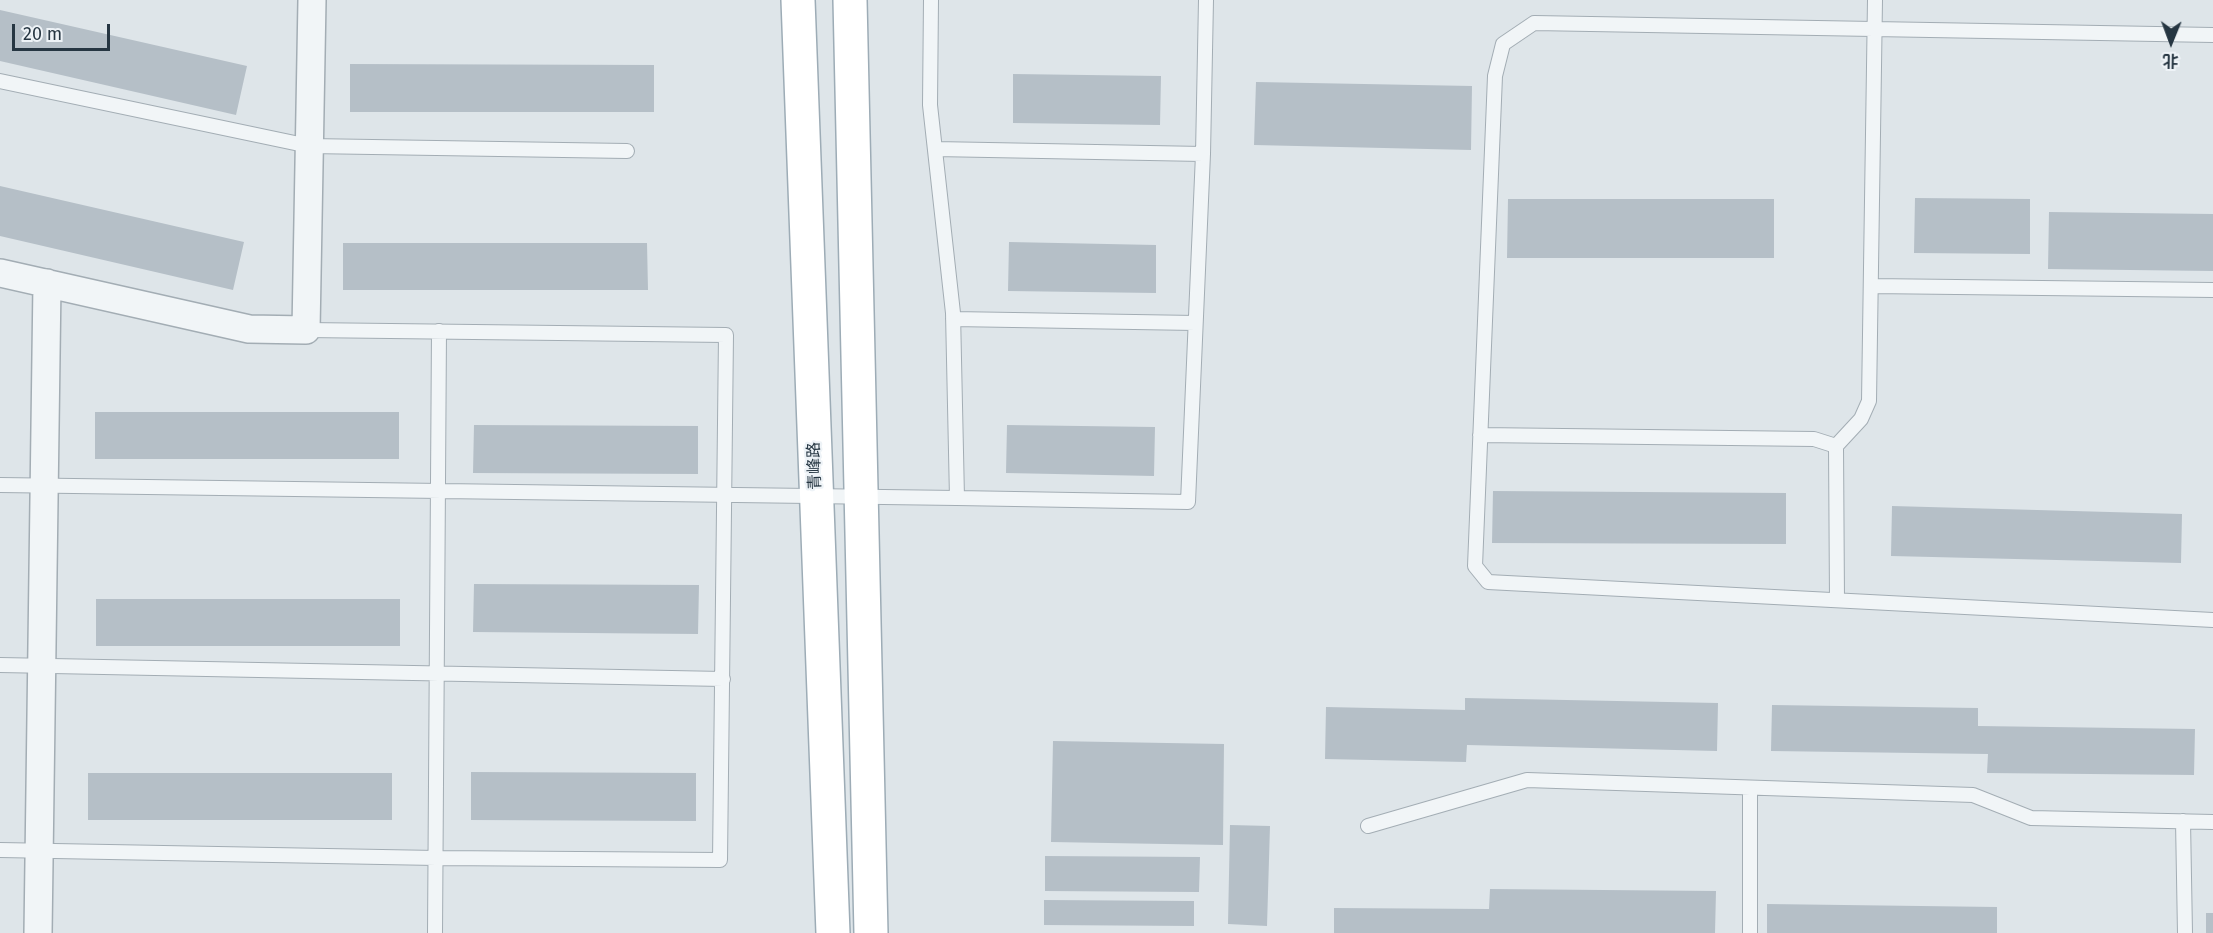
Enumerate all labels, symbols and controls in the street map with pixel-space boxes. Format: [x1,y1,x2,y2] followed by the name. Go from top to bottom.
[15,12,112,50] scale bar
[2141,12,2201,72] north arrow
[23,23,62,45] text: 20 m
[2163,51,2179,70] text: 北
[805,442,825,490] street label: 青峰路

